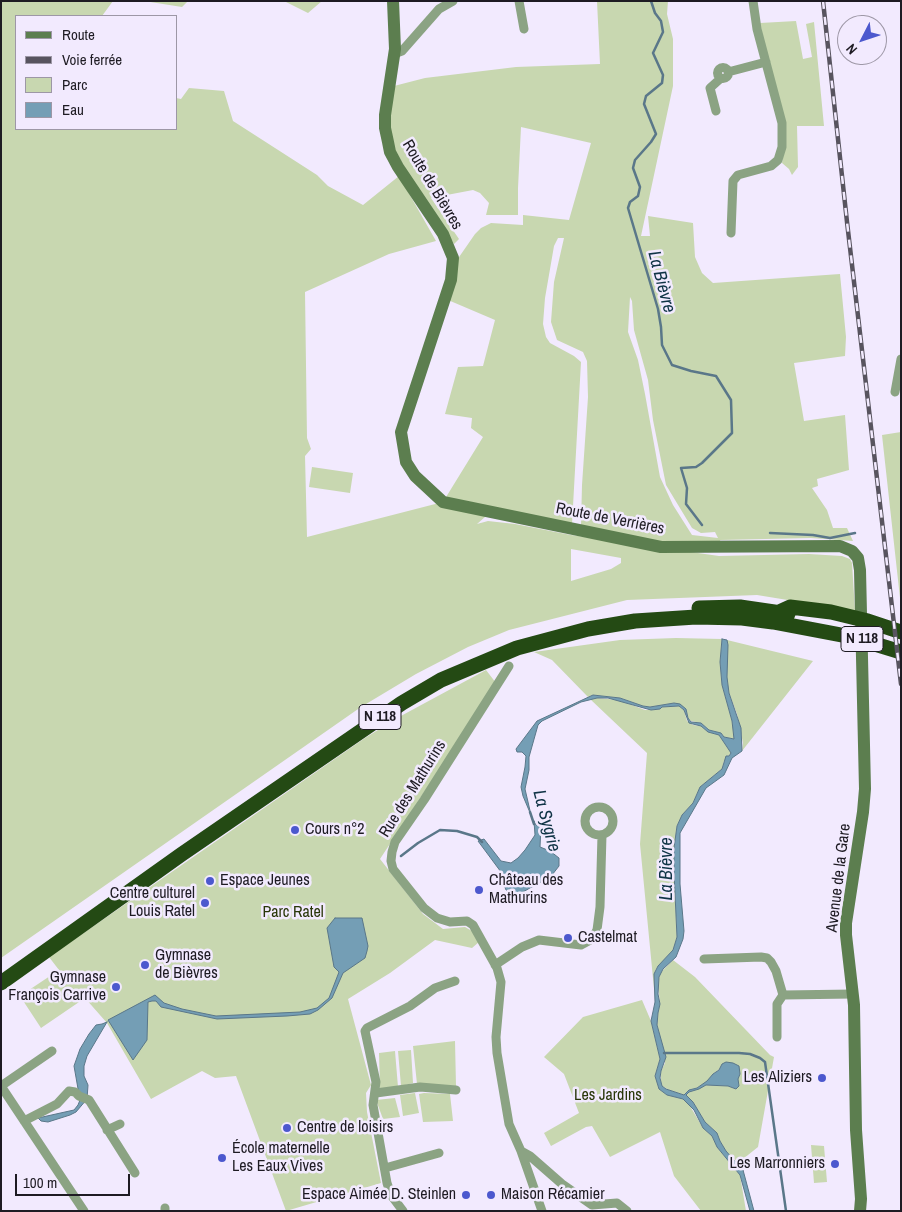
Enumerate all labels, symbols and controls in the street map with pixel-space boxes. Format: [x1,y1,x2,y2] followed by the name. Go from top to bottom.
[15,15,178,130] legend
[837,15,887,65] north arrow
[62,24,95,45] text: Route
[842,40,861,58] text: N
[62,49,122,70] text: Voie ferrée
[62,74,87,95] text: Parc
[62,99,84,120] text: Eau
[398,137,466,233] street label: Route de Bièvres
[642,249,680,315] water label: La Bièvre
[554,499,666,539] street label: Route de Verrières
[841,626,883,652] road number: N 118
[359,704,401,730] road number: N 118
[375,737,451,841] street label: Rue des Mathurins
[527,788,565,854] water label: La Sygrie
[305,820,365,840] place label: Cours n°2
[823,823,855,933] street label: Avenue de la Gare
[289,824,301,836] marker: Cours n°2
[656,837,678,901] water label: La Bièvre
[220,871,310,891] place label: Espace Jeunes
[489,871,563,909] place label: Château des Mathurins
[204,875,216,887] marker: Espace Jeunes
[110,884,195,922] place label: Centre culturel Louis Ratel
[473,884,485,896] marker: Château des Mathurins
[199,897,211,909] marker: Centre culturel Louis Ratel
[262,903,324,923] park label: Parc Ratel
[578,928,637,948] place label: Castelmat
[562,932,574,944] marker: Castelmat
[155,946,218,984] place label: Gymnase de Bièvres
[139,959,151,971] marker: Gymnase de Bièvres
[8,968,106,1006] place label: Gymnase François Carrive
[110,981,122,993] marker: Gymnase François Carrive
[743,1068,812,1088] place label: Les Aliziers
[816,1072,828,1084] marker: Les Aliziers
[574,1086,642,1106] park label: Les Jardins
[297,1118,393,1138] place label: Centre de loisirs
[281,1122,293,1134] marker: Centre de loisirs
[232,1139,330,1177] place label: École maternelle Les Eaux Vives
[216,1152,228,1164] marker: École maternelle Les Eaux Vives
[729,1154,825,1174] place label: Les Marronniers
[829,1158,841,1170] marker: Les Marronniers
[18,1164,132,1196] scale bar
[23,1172,57,1193] text: 100 m
[302,1185,456,1205] place label: Espace Aimée D. Steinlen
[501,1185,605,1205] place label: Maison Récamier
[460,1189,472,1201] marker: Espace Aimée D. Steinlen
[485,1189,497,1201] marker: Maison Récamier

